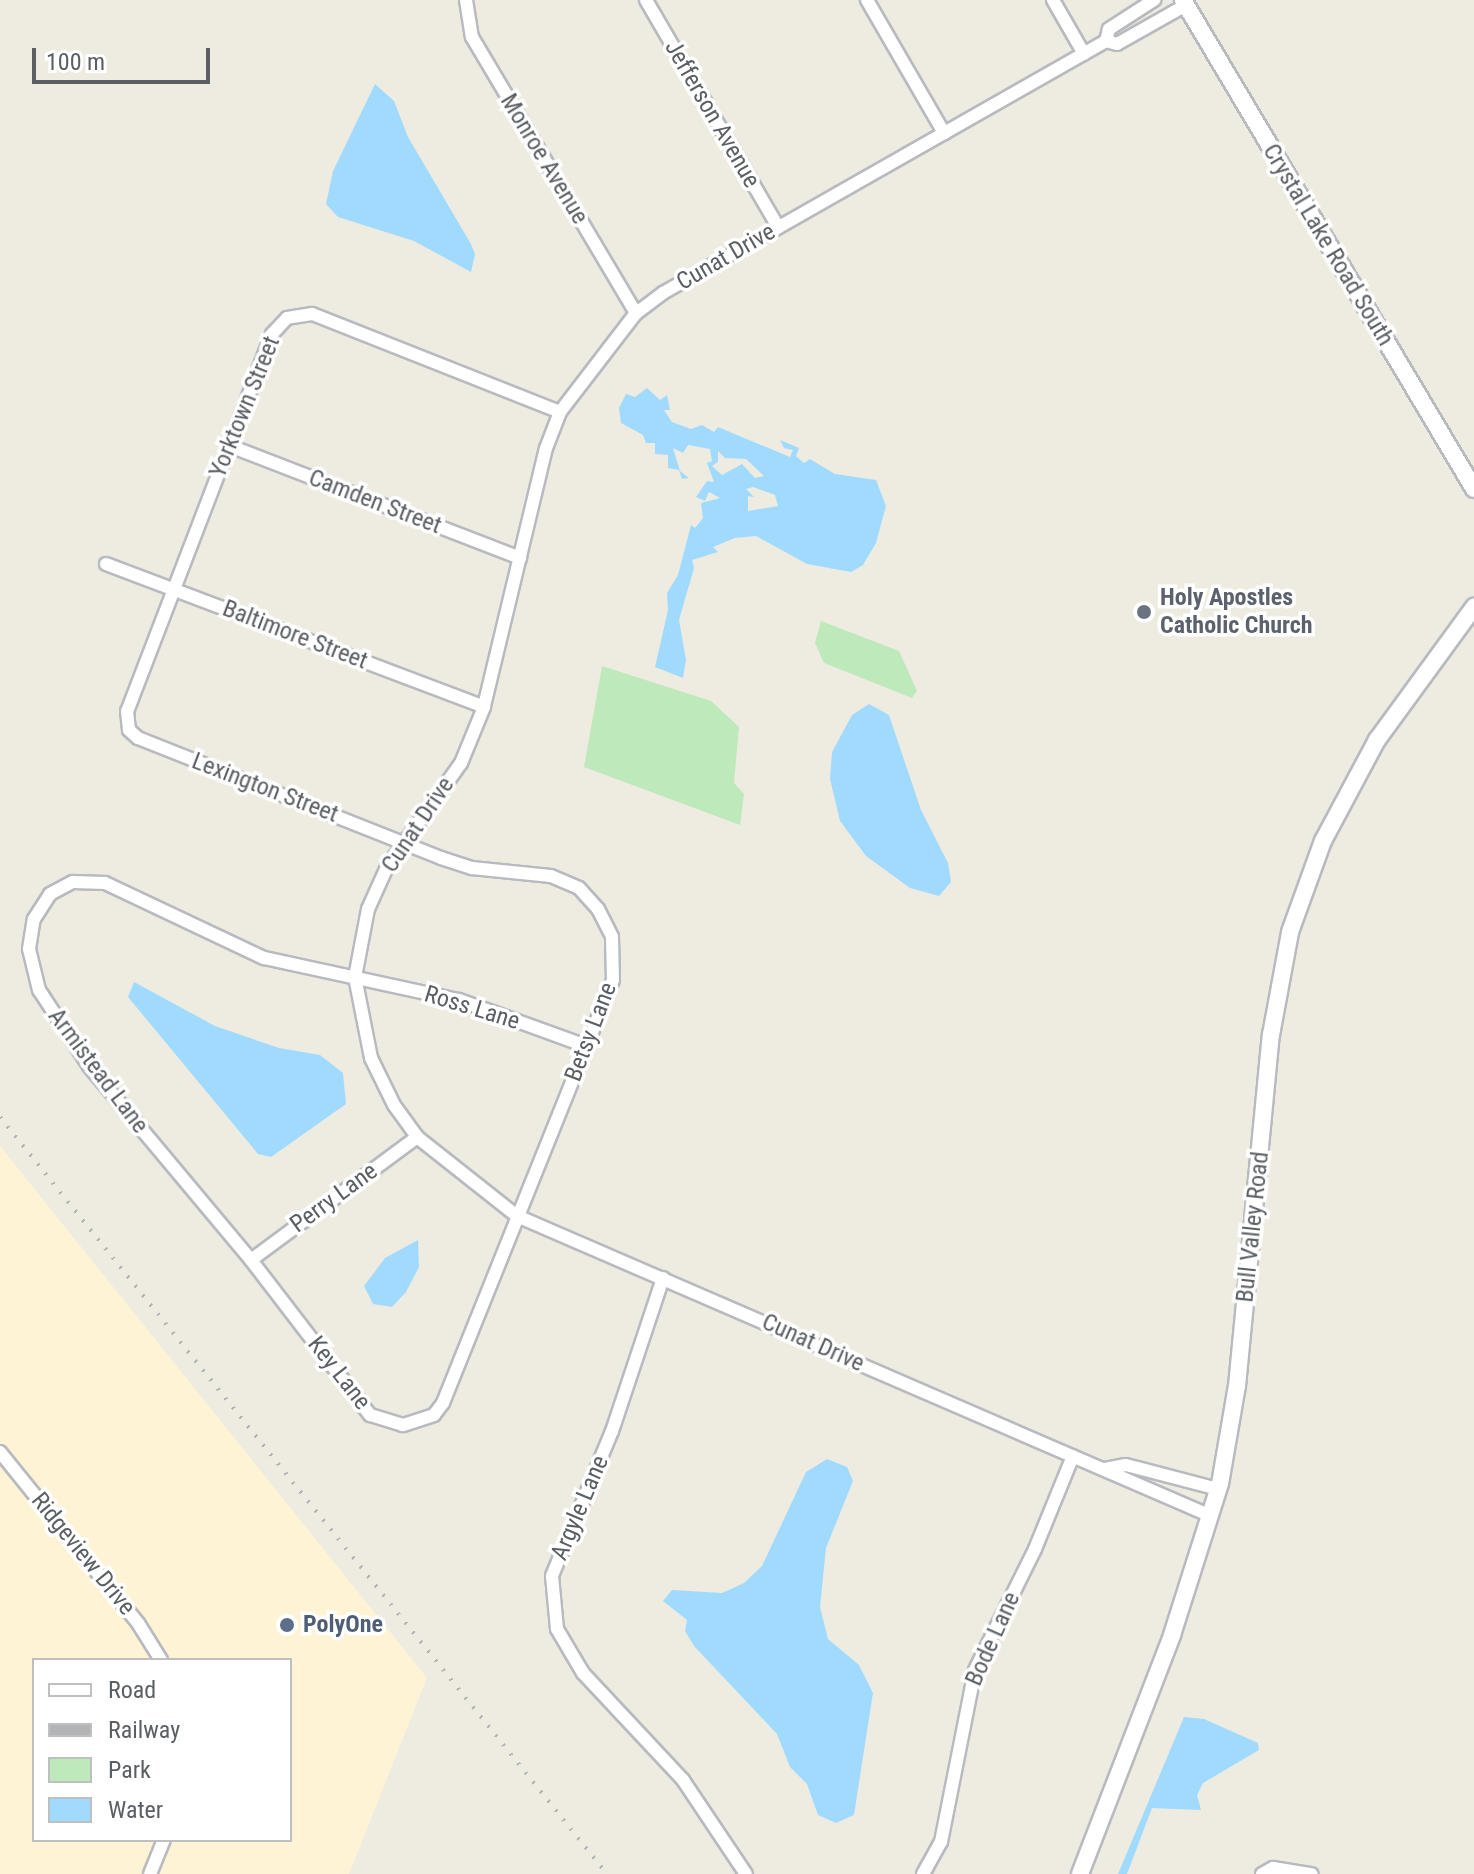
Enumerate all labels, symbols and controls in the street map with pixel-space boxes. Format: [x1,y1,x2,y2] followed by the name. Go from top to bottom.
[36,32,214,82] scale bar
[658,35,766,193] street label: Jefferson Avenue
[46,48,105,76] text: 100 m
[494,89,594,229] street label: Monroe Avenue
[1256,139,1400,351] street label: Crystal Lake Road South
[672,217,780,297] street label: Cunat Drive
[204,332,286,482] street label: Yorktown Street
[305,464,445,540] street label: Camden Street
[1160,584,1313,640] place label: Holy Apostles Catholic Church
[218,594,372,676] street label: Baltimore Street
[1135,603,1153,621] marker: Holy Apostles Catholic Church
[188,747,342,829] street label: Lexington Street
[376,772,460,878] street label: Cunat Drive
[559,978,623,1086] street label: Betsy Lane
[421,980,523,1036] street label: Ross Lane
[42,1003,154,1139] street label: Armistead Lane
[1231,1150,1275,1304] street label: Bull Valley Road
[285,1157,383,1239] street label: Perry Lane
[757,1308,869,1378] street label: Cunat Drive
[301,1331,377,1415] street label: Key Lane
[545,1451,615,1565] street label: Argyle Lane
[25,1487,141,1621] street label: Ridgeview Drive
[960,1588,1026,1690] street label: Bode Lane
[303,1611,383,1639] place label: PolyOne
[278,1616,296,1634] marker: PolyOne
[32,1658,292,1842] legend
[108,1676,156,1704] text: Road
[108,1716,180,1744] text: Railway
[108,1756,151,1784] text: Park
[108,1796,163,1824] text: Water

